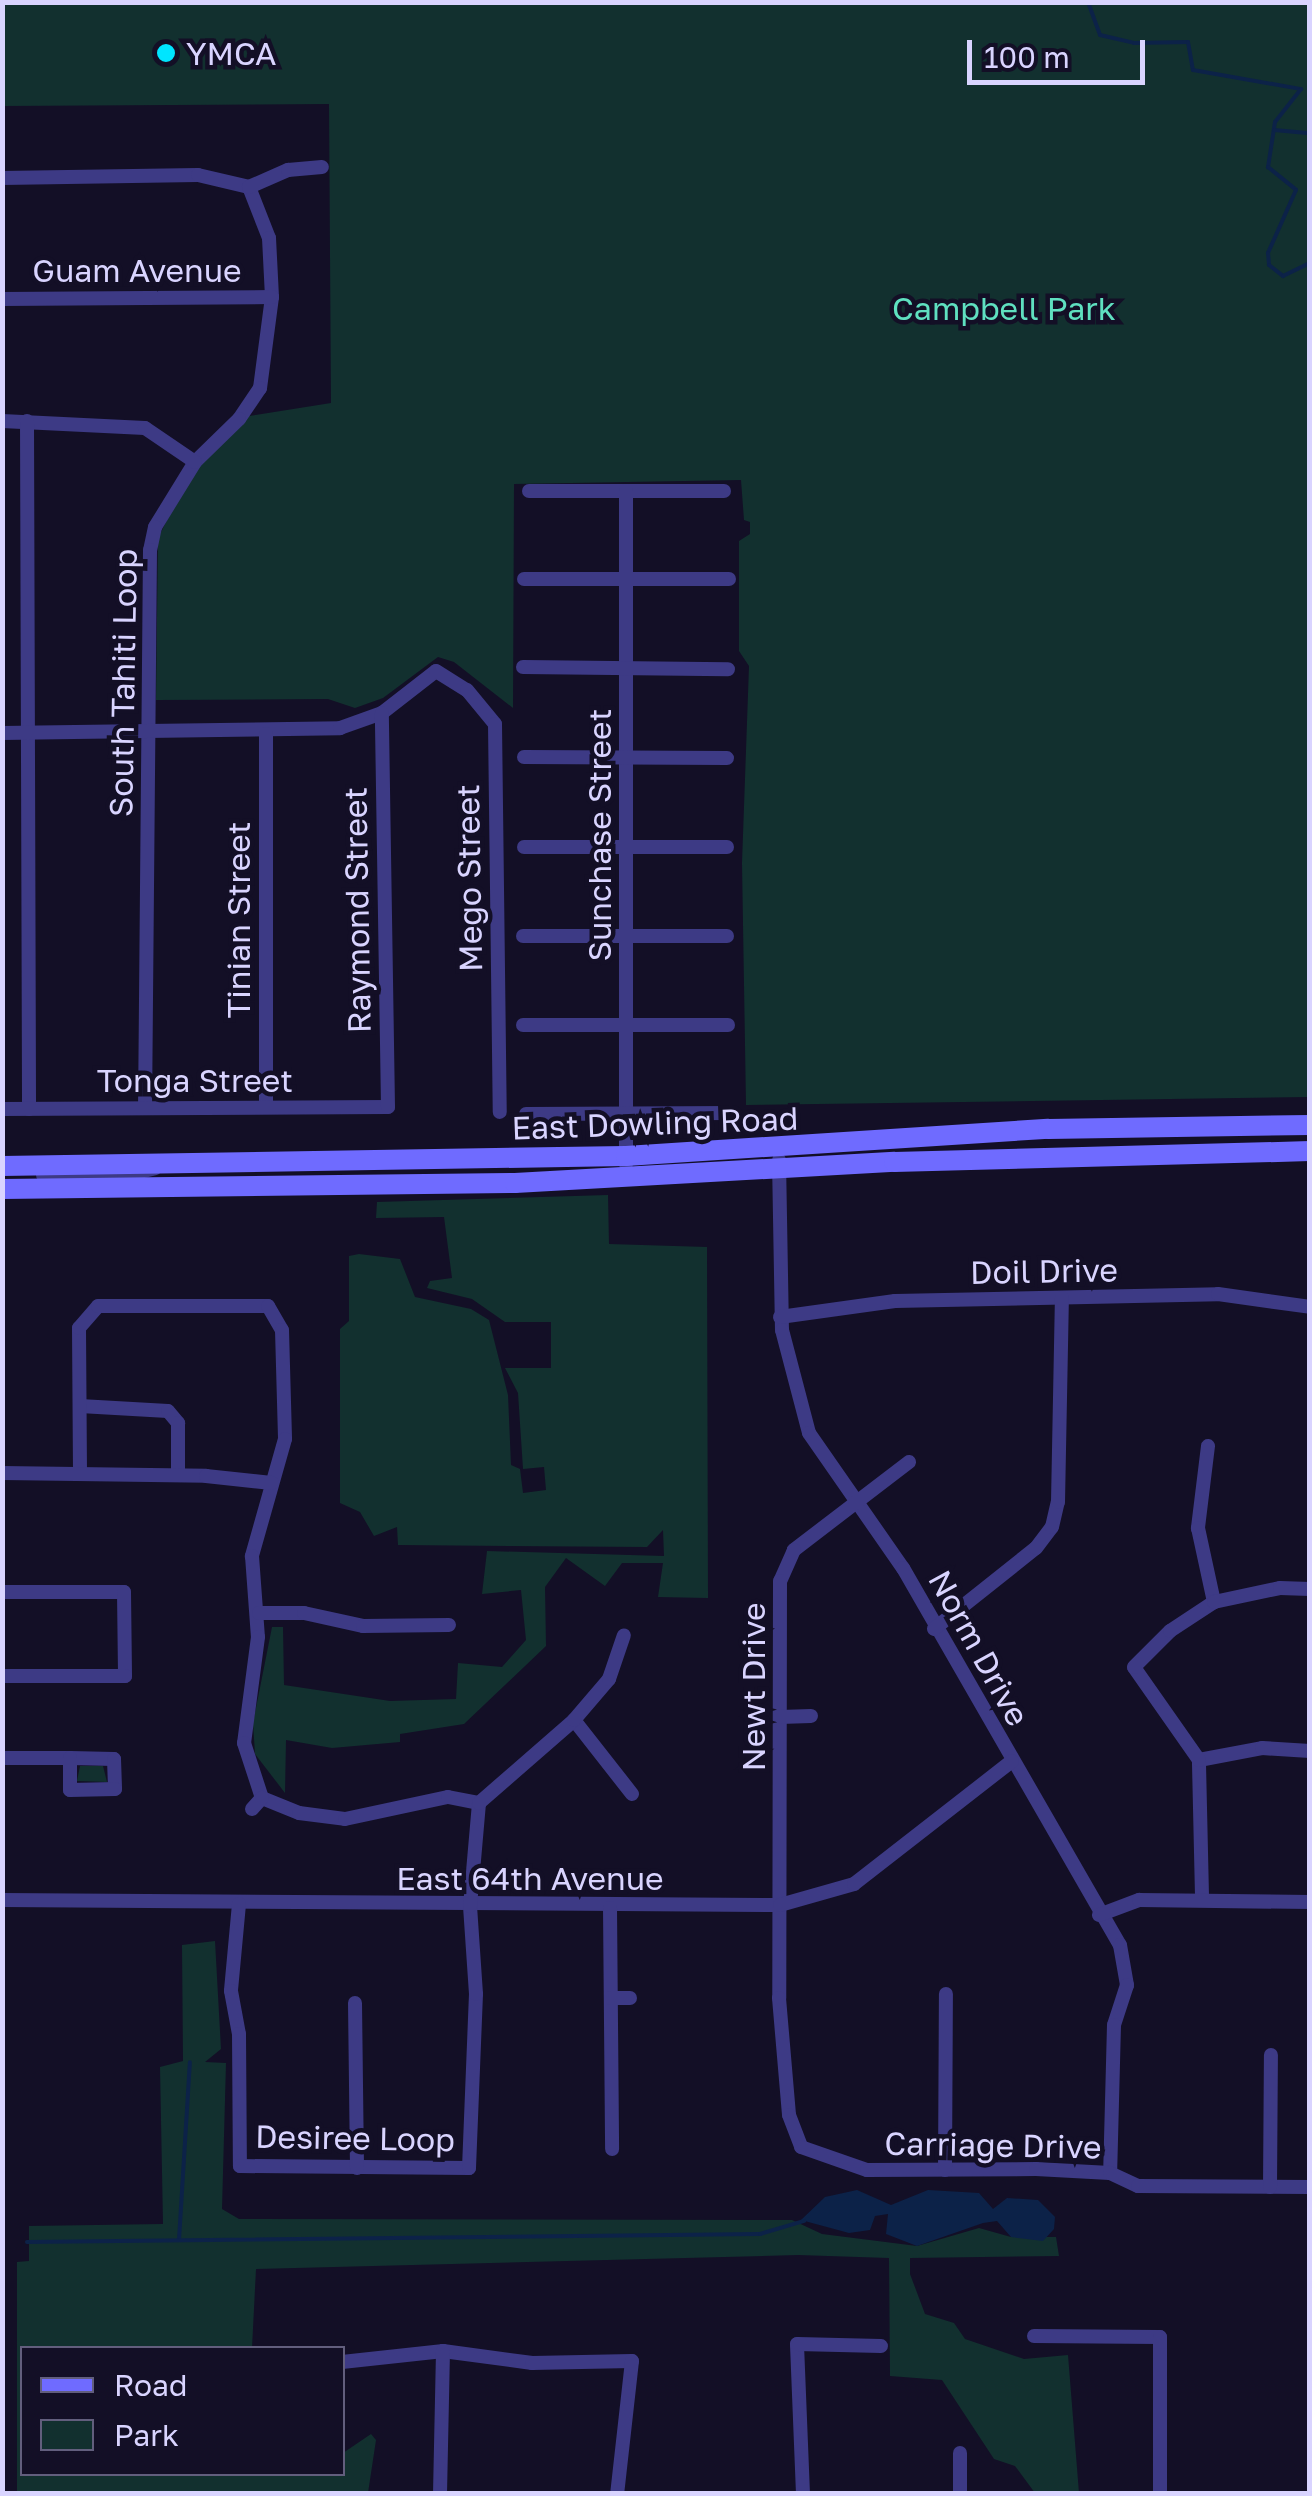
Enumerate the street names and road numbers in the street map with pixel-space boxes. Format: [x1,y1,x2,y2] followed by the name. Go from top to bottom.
[32,251,242,289] street label: Guam Avenue
[101,549,145,817] street label: South Tahiti Loop
[580,709,618,961] street label: Sunchase Street
[448,784,490,972] street label: Mego Street
[336,786,378,1034] street label: Raymond Street
[219,821,257,1019] street label: Tinian Street
[97,1061,293,1099] street label: Tonga Street
[511,1099,799,1147] street label: East Dowling Road
[970,1251,1118,1291] street label: Doil Drive
[921,1564,1037,1732] street label: Norm Drive
[734,1602,772,1772] street label: Newt Drive
[396,1859,664,1897] street label: East 64th Avenue
[255,2117,455,2159] street label: Desiree Loop
[884,2124,1102,2166] street label: Carriage Drive

